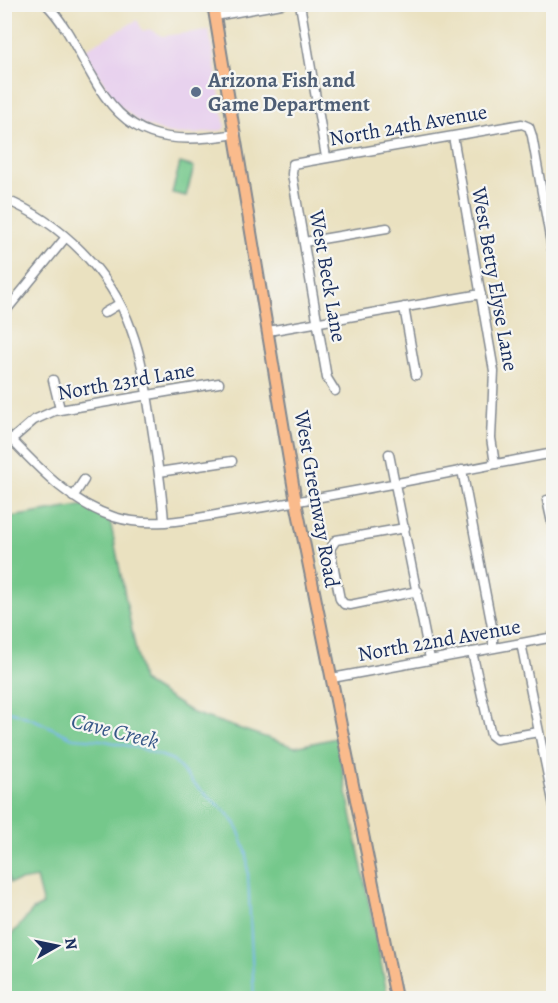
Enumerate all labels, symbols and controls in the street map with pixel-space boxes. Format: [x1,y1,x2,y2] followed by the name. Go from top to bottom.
[207,66,370,118] place label: Arizona Fish and Game Department
[189,85,203,99] marker: Arizona Fish and Game Department
[327,97,489,153] street label: North 24th Avenue
[465,184,525,373] street label: West Betty Elyse Lane
[302,207,353,344] street label: West Beck Lane
[55,355,197,407] street label: North 23rd Lane
[287,407,346,590] street label: West Greenway Road
[355,612,523,668] street label: North 22nd Avenue
[68,706,162,756] water label: Cave Creek
[27,916,87,976] north arrow
[59,936,83,952] text: N

